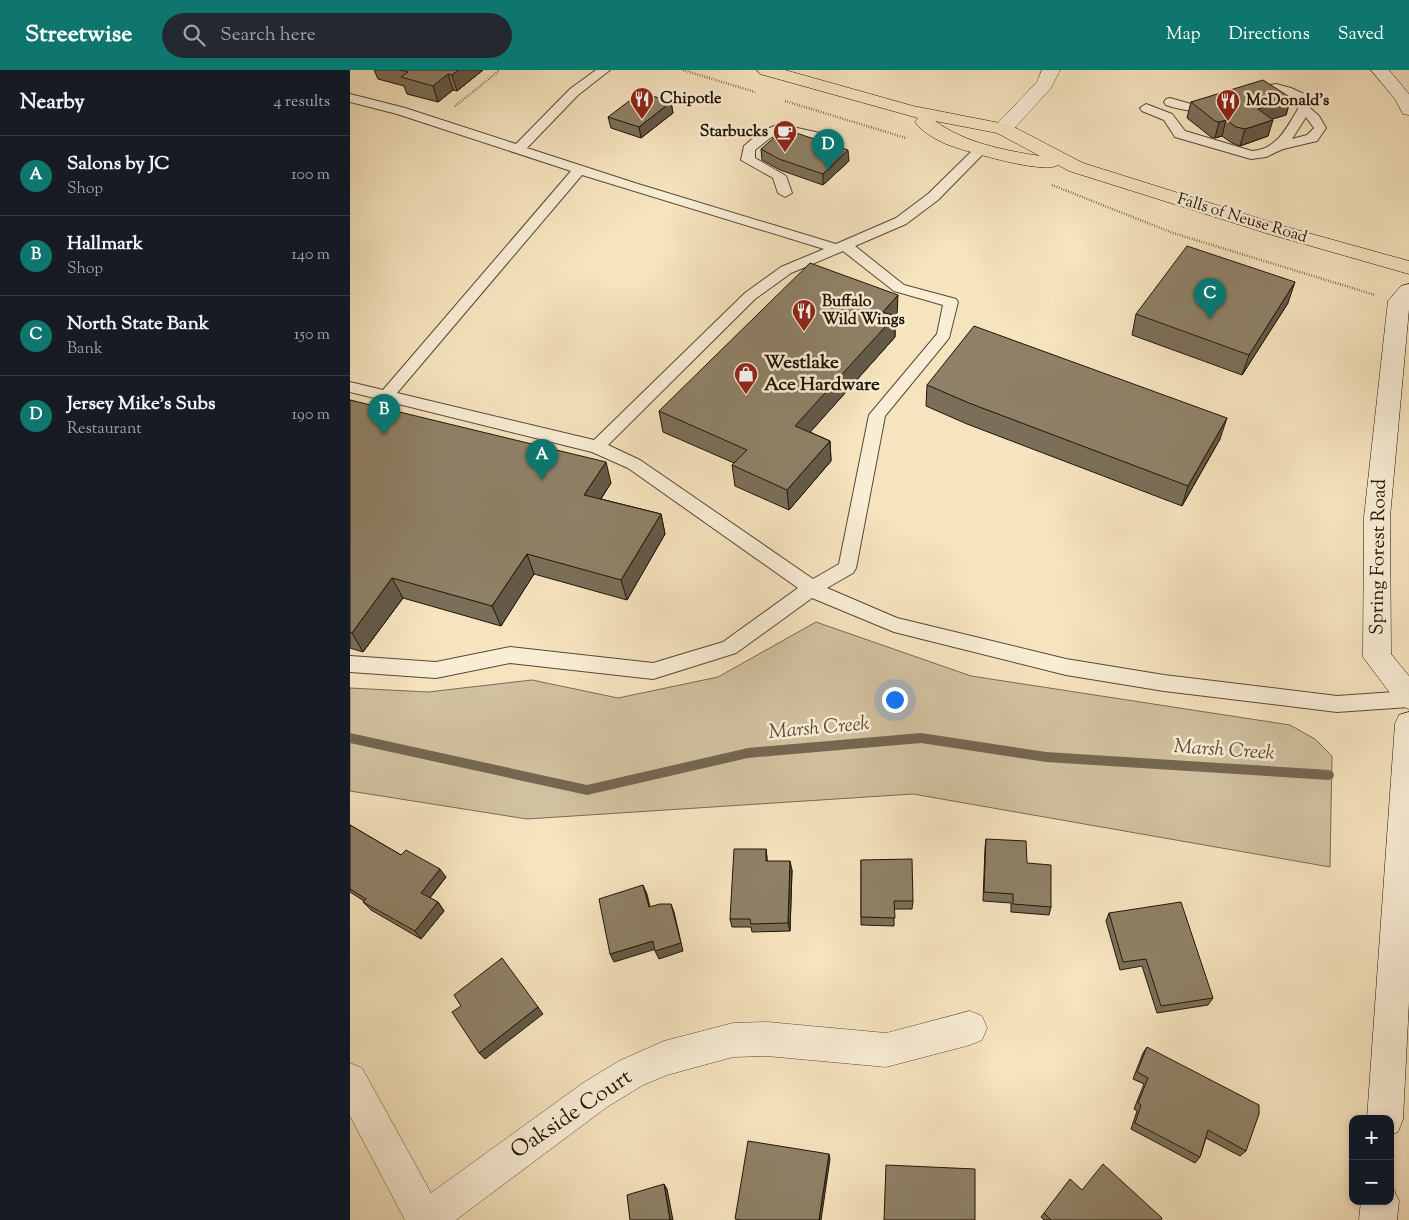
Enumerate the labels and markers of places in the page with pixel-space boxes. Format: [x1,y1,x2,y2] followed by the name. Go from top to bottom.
[629,86,655,120] restaurant icon: Chipotle
[660,88,722,111] place label: Chipotle
[1215,88,1241,122] restaurant icon: McDonald's
[1246,90,1329,113] place label: McDonald's
[772,119,798,153] cafe icon: Starbucks
[700,121,768,144] place label: Starbucks
[812,129,844,170] pin: D
[1194,278,1226,319] pin: C
[822,291,905,332] place label: Buffalo Wild Wings
[791,298,817,332] restaurant icon: Buffalo Wild Wings
[764,350,880,399] place label: Westlake Ace Hardware
[733,361,759,395] shop icon: Westlake Ace Hardware
[368,394,400,435] pin: B
[526,439,558,480] pin: A

